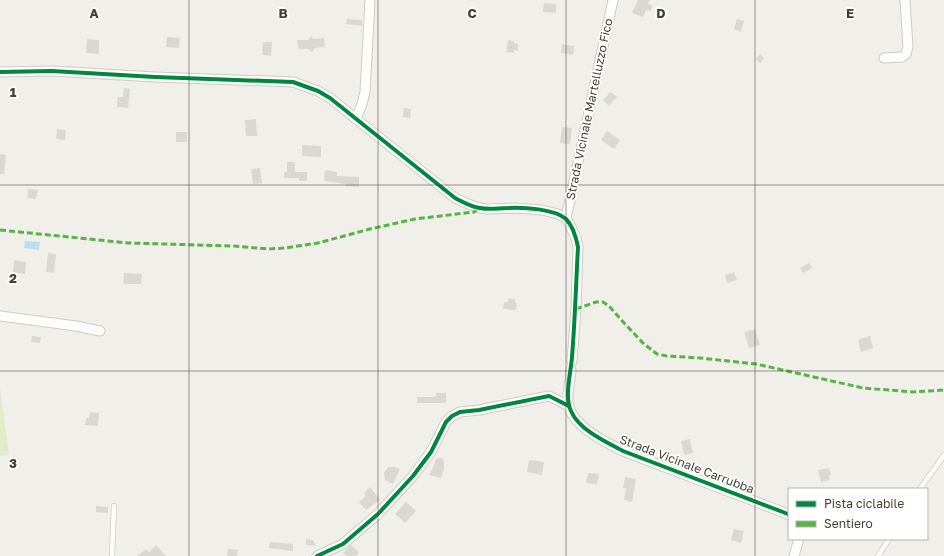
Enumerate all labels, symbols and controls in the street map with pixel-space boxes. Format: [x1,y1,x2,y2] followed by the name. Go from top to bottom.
[89,5,99,21] text: A
[278,5,288,21] text: B
[467,5,477,21] text: C
[656,5,666,21] text: D
[846,5,854,21] text: E
[562,17,616,201] street label: Strada Vicinale Martelluzzo Fico
[10,84,17,100] text: 1
[9,270,17,286] text: 2
[618,431,756,497] street label: Strada Vicinale Carrubba
[9,455,17,471] text: 3
[788,488,928,540] legend
[824,496,904,511] text: Pista ciclabile
[824,516,873,531] text: Sentiero

